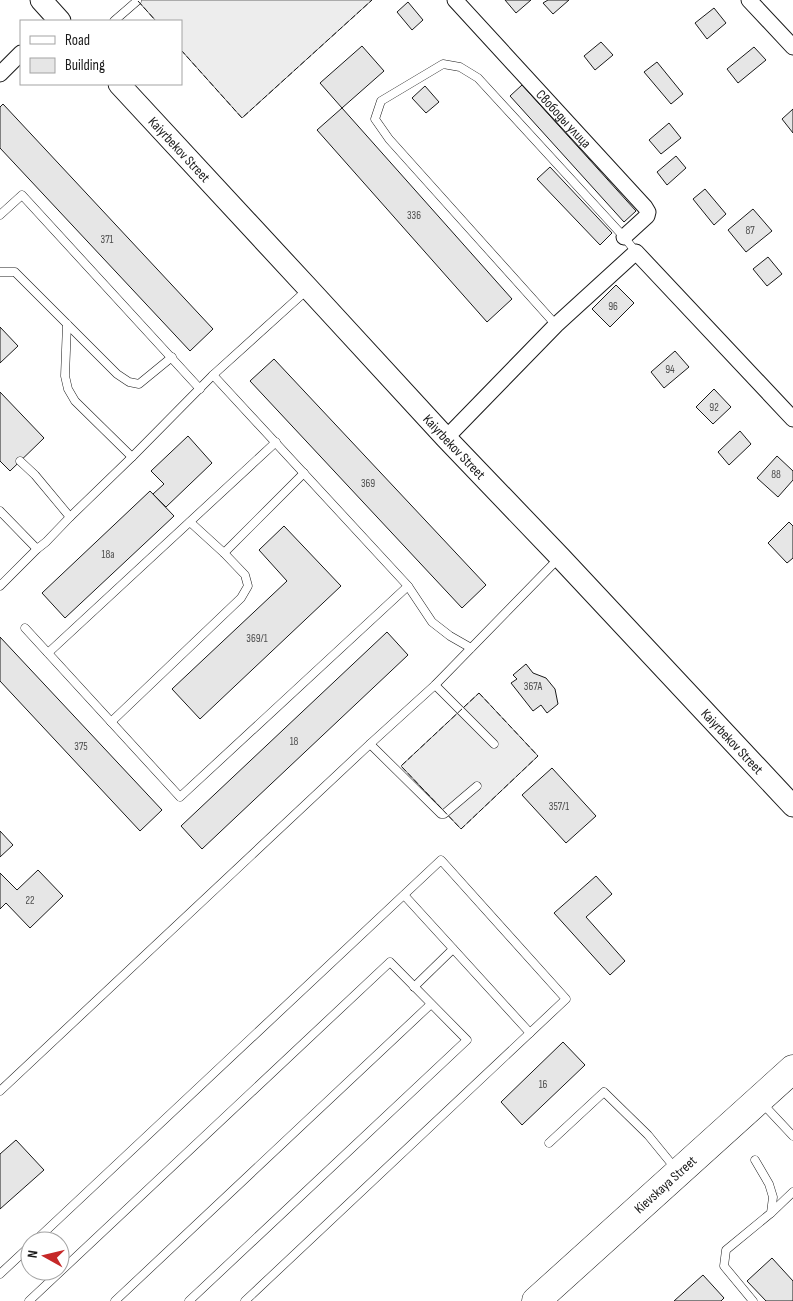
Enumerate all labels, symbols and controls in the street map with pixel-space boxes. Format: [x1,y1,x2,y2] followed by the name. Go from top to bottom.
[20,20,182,85] legend
[65,31,90,50] text: Road
[65,56,105,75] text: Building
[532,86,595,152] street label: Свободы улица
[145,113,214,186] street label: Kaiyrbekov Street
[407,209,421,222] house number: 336
[745,224,755,237] house number: 87
[101,233,114,246] house number: 371
[608,300,618,313] house number: 96
[665,363,675,376] house number: 94
[709,401,719,414] house number: 92
[419,411,489,483] street label: Kaiyrbekov Street
[771,468,781,481] house number: 88
[361,477,375,490] house number: 369
[102,548,114,561] house number: 18а
[246,632,268,645] house number: 369/1
[524,680,542,693] house number: 367А
[697,705,767,778] street label: Kaiyrbekov Street
[290,735,299,748] house number: 18
[74,740,88,753] house number: 375
[549,800,569,813] house number: 357/1
[25,894,35,907] house number: 22
[539,1078,548,1091] house number: 16
[631,1152,700,1217] street label: Kievskaya Street
[20,1231,70,1281] north arrow
[24,1249,42,1259] text: N

